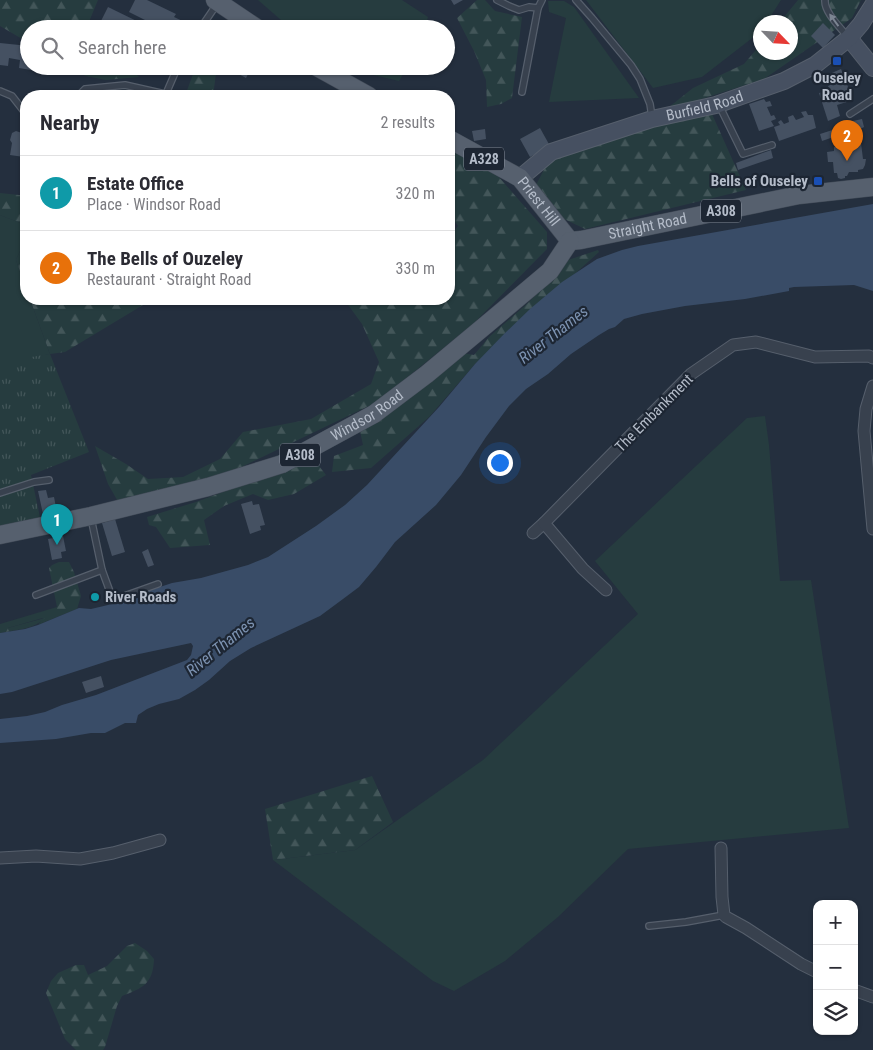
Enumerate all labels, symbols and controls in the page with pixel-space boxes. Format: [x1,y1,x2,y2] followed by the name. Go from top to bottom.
[829,14,840,27] one-way arrow
[753,15,798,60] north arrow
[20,20,455,75] search box
[38,34,66,62] icon: search
[78,36,166,59] text: Search here
[831,55,843,67] marker: Ouseley Road
[813,69,861,104] place label: Ouseley Road
[665,87,746,125] street label: Burfield Road
[40,111,99,135] text: Nearby
[380,113,435,132] text: 2 results
[831,120,863,161] pin: 2
[464,148,504,170] road number: A328
[87,172,184,195] text: Estate Office
[711,172,808,190] place label: Bells of Ouseley
[514,173,564,230] street label: Priest Hill
[812,175,824,187] marker: Bells of Ouseley
[52,184,60,203] text: 1
[396,184,435,203] text: 320 m
[87,195,221,214] text: Place · Windsor Road
[701,200,741,222] road number: A308
[607,209,688,243] street label: Straight Road
[87,247,243,270] text: The Bells of Ouzeley
[52,259,60,278] text: 2
[396,259,435,278] text: 330 m
[87,270,251,289] text: Restaurant · Straight Road
[515,301,592,367] water label: River Thames
[611,370,697,456] street label: The Embankment
[328,386,407,445] street label: Windsor Road
[280,444,320,466] road number: A308
[487,450,513,476] your location
[41,504,73,545] pin: 1
[105,588,177,606] place label: River Roads
[89,591,101,603] marker: River Roads
[182,613,258,680] water label: River Thames
[813,900,858,1035] map controls
[813,900,858,945] button: +
[813,945,858,990] button: −
[813,990,858,1035] button: layers

